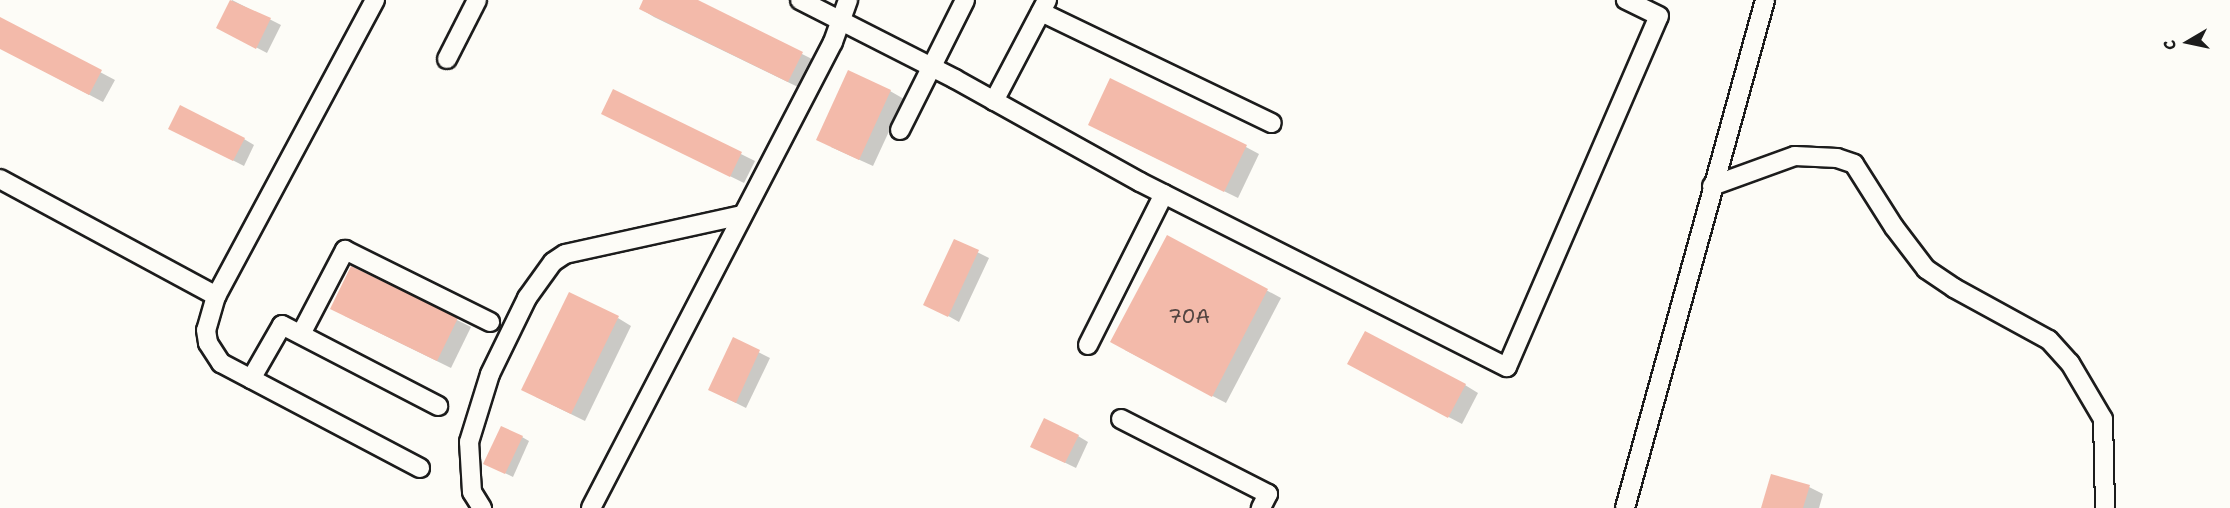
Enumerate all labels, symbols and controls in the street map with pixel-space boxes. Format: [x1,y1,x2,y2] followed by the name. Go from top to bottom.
[2158,12,2218,72] north arrow
[2159,38,2181,51] text: С
[1168,304,1210,328] house number: 70А

